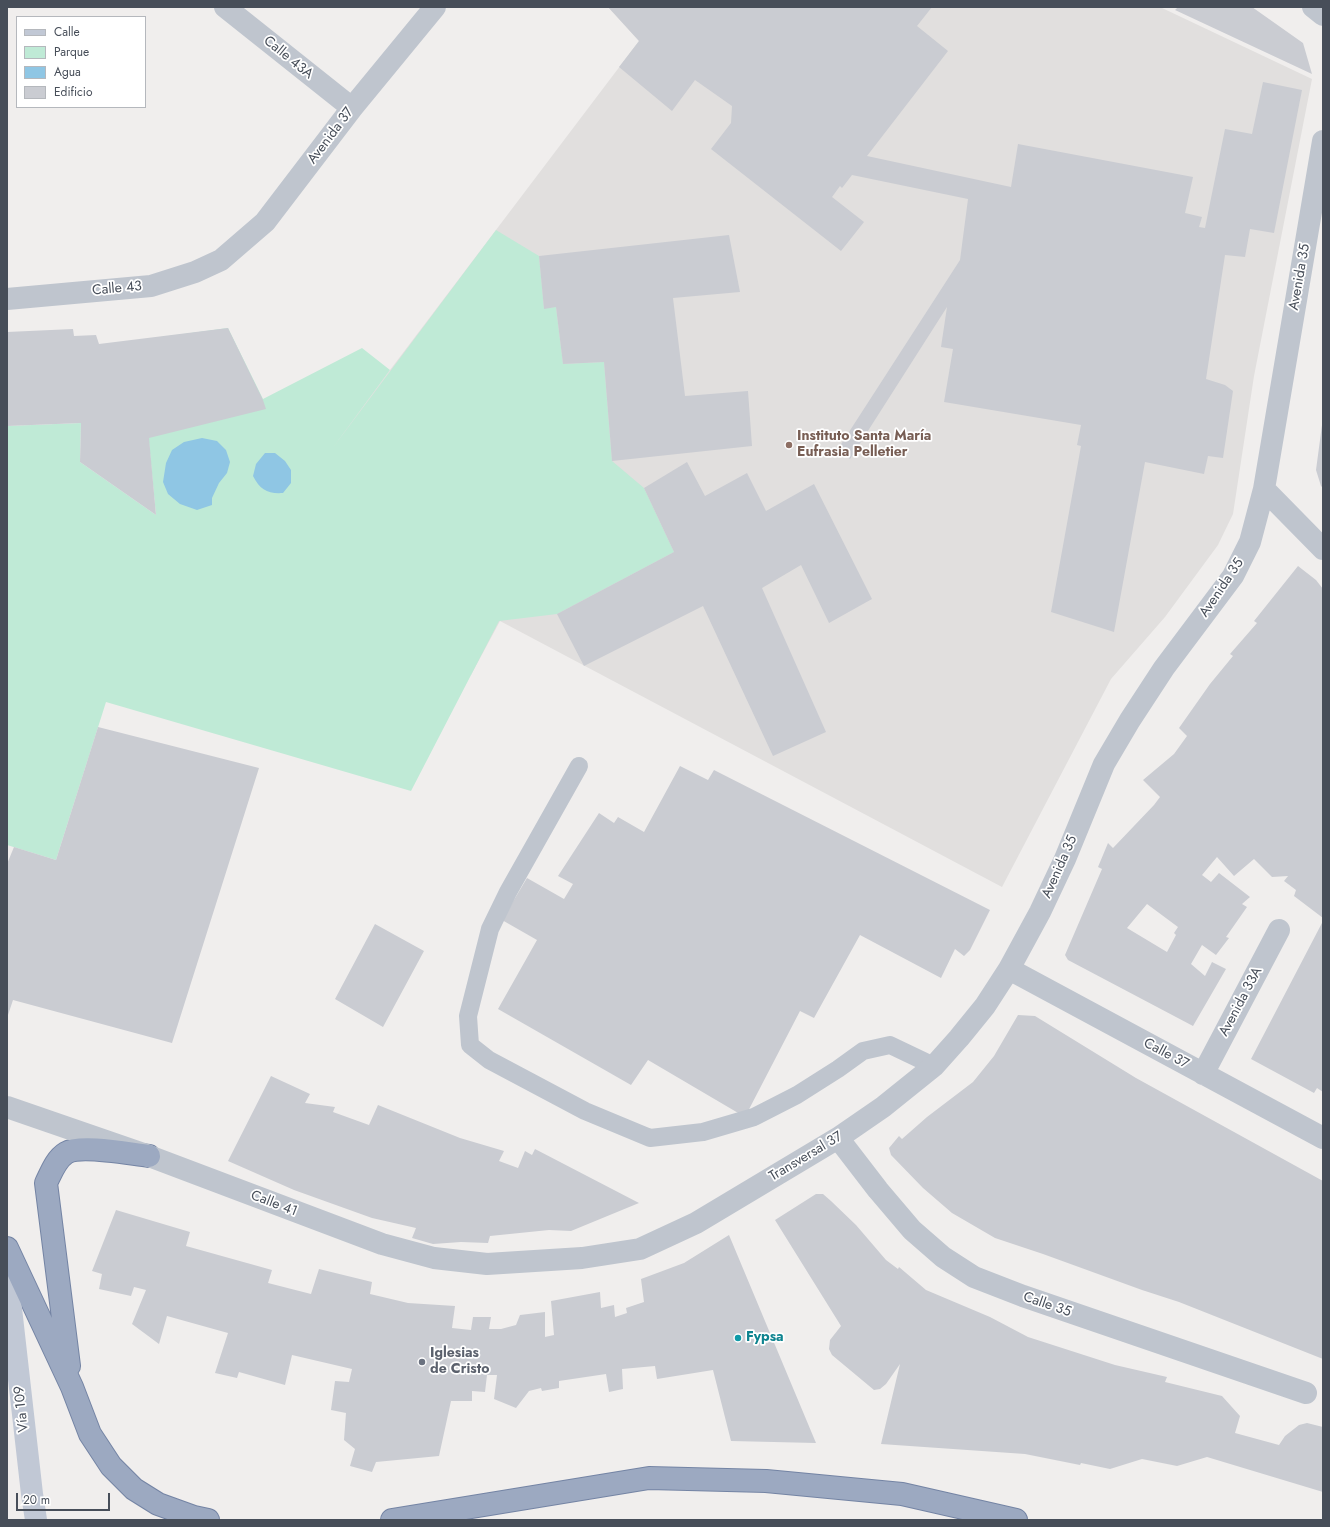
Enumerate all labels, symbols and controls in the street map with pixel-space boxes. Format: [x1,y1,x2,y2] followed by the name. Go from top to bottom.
[16,16,146,108] legend
[54,23,80,41] text: Calle
[260,33,316,83] street label: Calle 43A
[54,43,89,61] text: Parque
[54,63,81,81] text: Agua
[54,83,93,101] text: Edificio
[304,104,358,168] street label: Avenida 37
[1286,242,1314,312] street label: Avenida 35
[91,278,143,300] street label: Calle 43
[797,429,931,462] place label: Instituto Santa María Eufrasia Pelletier
[784,440,794,450] marker: Instituto Santa María Eufrasia Pelletier
[1196,555,1248,621] street label: Avenida 35
[1039,833,1081,901] street label: Avenida 35
[1216,965,1266,1039] street label: Avenida 33A
[1140,1035,1192,1073] street label: Calle 37
[766,1129,846,1185] street label: Transversal 37
[248,1187,300,1221] street label: Calle 41
[1021,1289,1073,1321] street label: Calle 35
[746,1330,784,1346] place label: Fypsa
[733,1333,743,1343] marker: Fypsa
[430,1346,489,1378] place label: Iglesias de Cristo
[417,1357,427,1367] marker: Iglesias de Cristo
[11,1385,33,1433] street label: Vía 109
[18,1485,112,1511] scale bar
[23,1491,50,1509] text: 20 m

